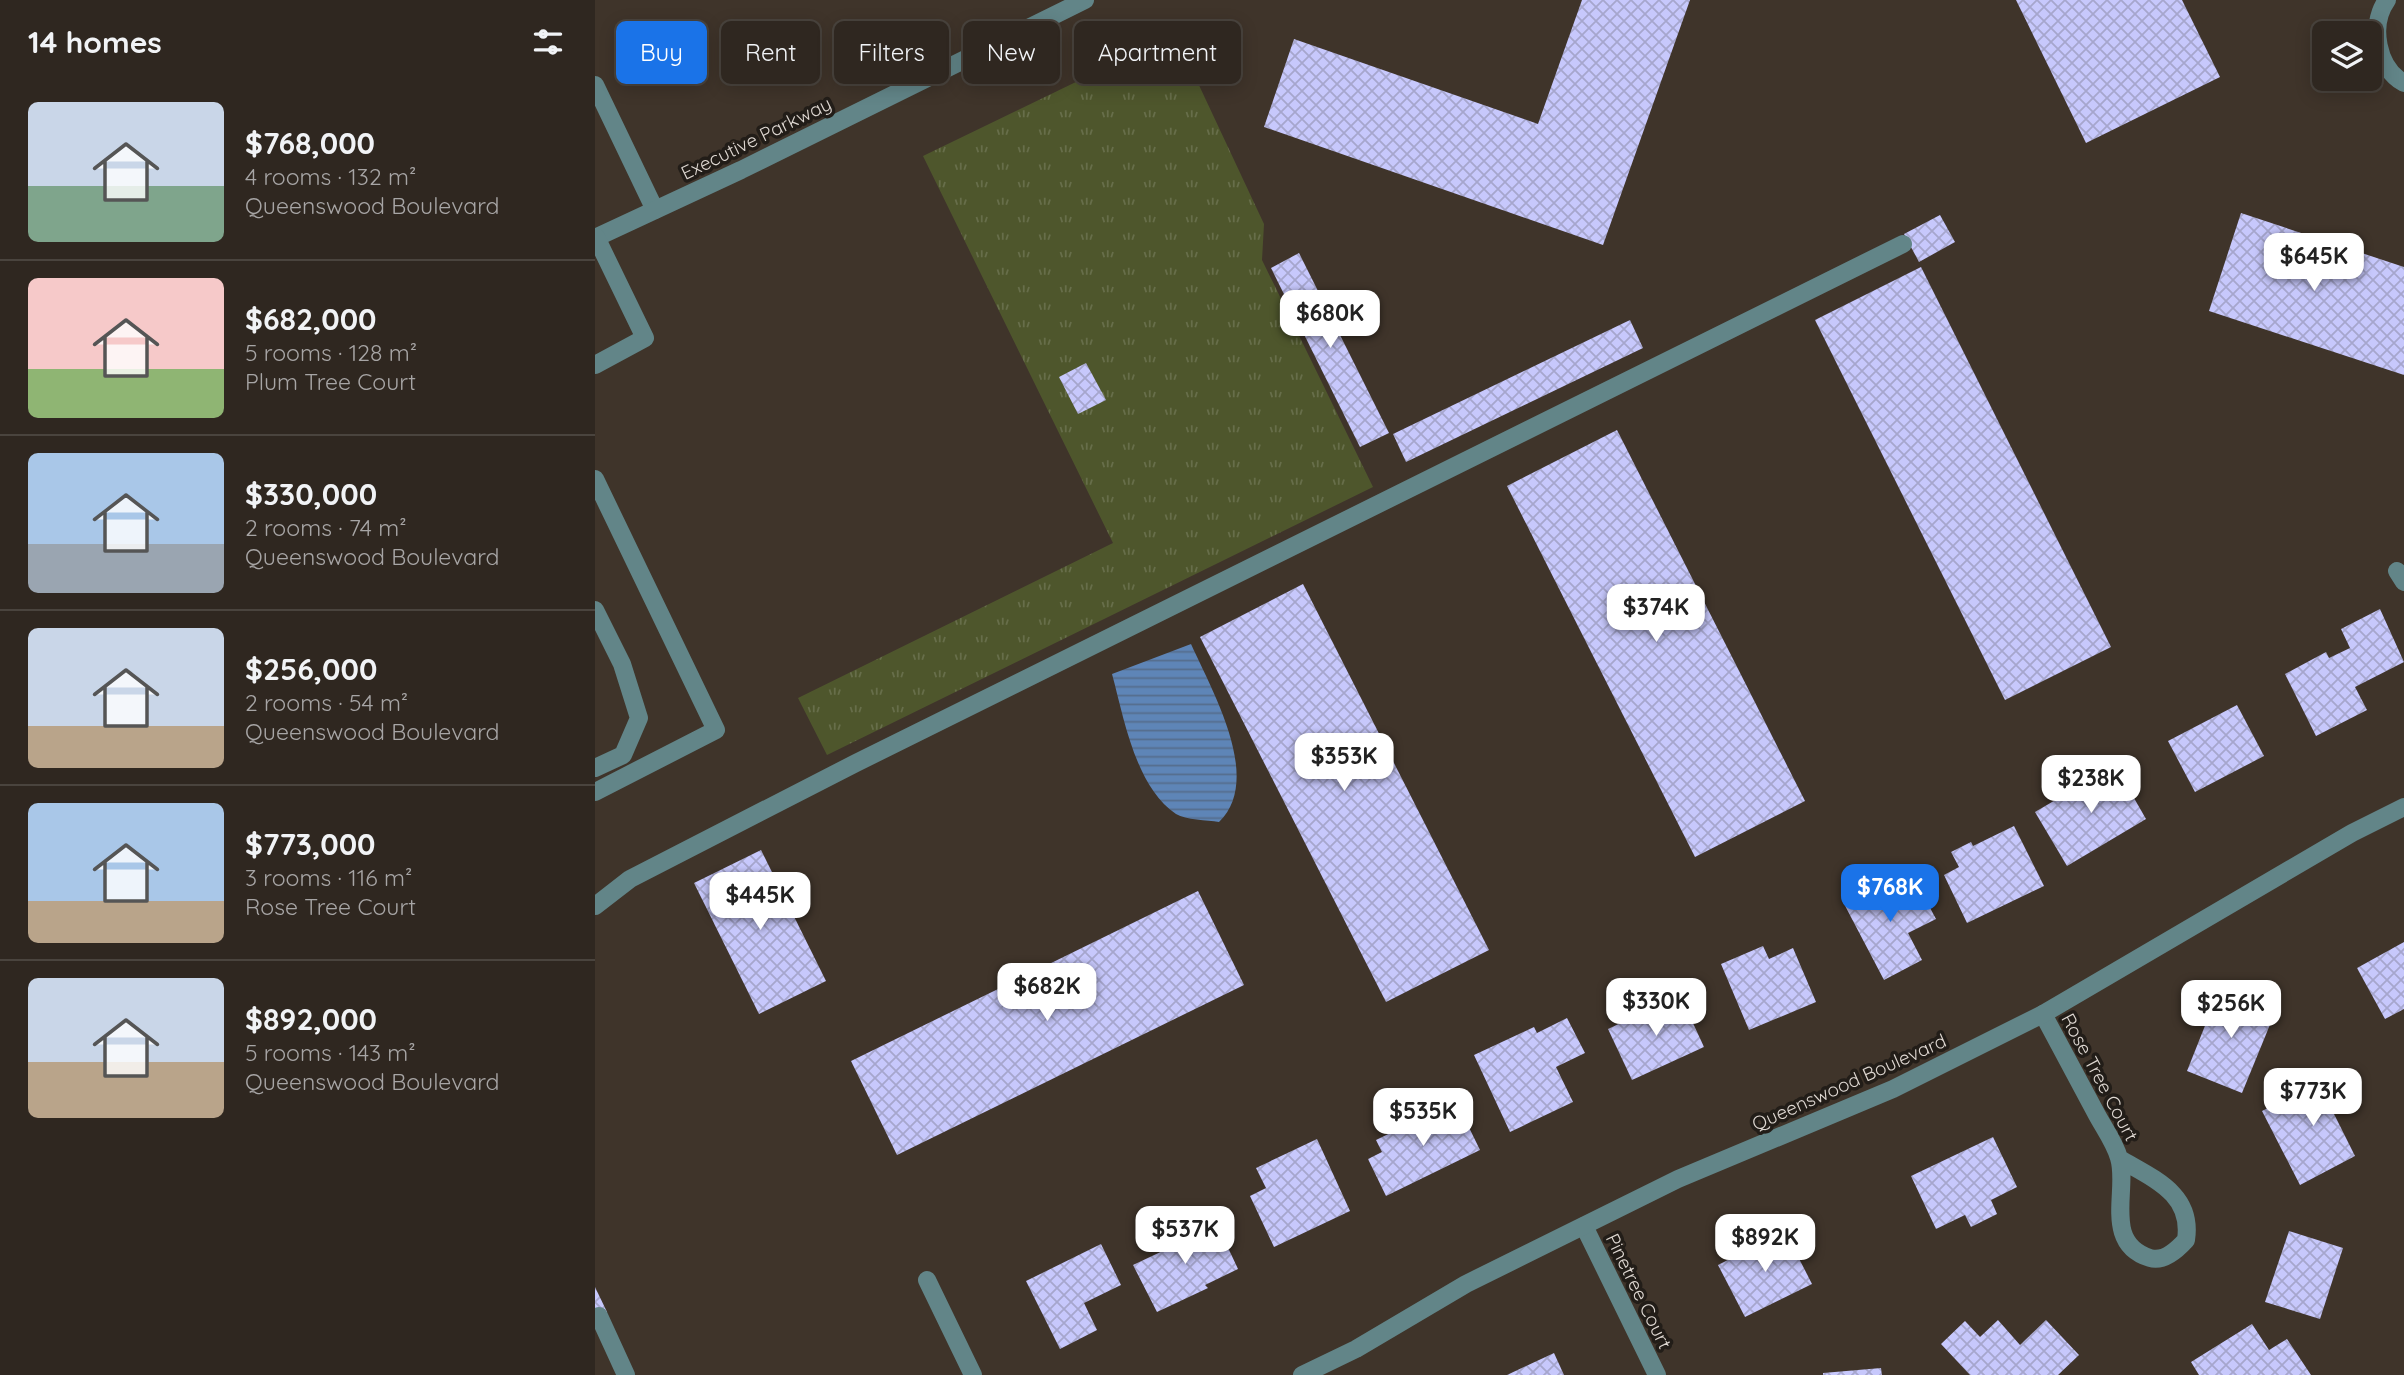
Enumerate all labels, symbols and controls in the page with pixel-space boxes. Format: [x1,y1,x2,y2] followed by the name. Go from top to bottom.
[616,21,707,84] chip: Buy
[721,21,820,84] chip: Rent
[834,21,949,84] chip: Filters
[963,21,1060,84] chip: New
[1074,21,1241,84] chip: Apartment
[2312,21,2382,91] map controls
[2312,21,2382,91] button: layers
[28,23,162,61] text: 14 homes
[529,23,567,61] icon: filters
[677,91,835,185] street label: Executive Parkway
[245,124,375,162] text: $768,000
[84,130,168,214] icon: home
[245,162,416,191] text: 4 rooms · 132 m²
[245,191,500,220] text: Queenswood Boulevard
[2265,233,2363,293] pin: $645K
[2280,241,2348,270] text: $645K
[1281,290,1379,350] pin: $680K
[1296,298,1364,327] text: $680K
[245,300,377,338] text: $682,000
[84,306,168,390] icon: home
[245,338,417,367] text: 5 rooms · 128 m²
[245,367,416,396] text: Plum Tree Court
[245,475,377,513] text: $330,000
[84,481,168,565] icon: home
[245,513,407,542] text: 2 rooms · 74 m²
[245,542,500,571] text: Queenswood Boulevard
[1607,584,1705,644] pin: $374K
[1623,592,1689,621] text: $374K
[245,650,377,688] text: $256,000
[84,656,168,740] icon: home
[245,688,408,717] text: 2 rooms · 54 m²
[245,717,500,746] text: Queenswood Boulevard
[1295,734,1393,793] pin: $353K
[1311,741,1377,770] text: $353K
[2042,756,2140,815] pin: $238K
[2058,763,2124,792] text: $238K
[245,825,375,863] text: $773,000
[84,831,168,915] icon: home
[245,863,412,892] text: 3 rooms · 116 m²
[1841,864,1939,924] pin: $768K
[711,872,809,932] pin: $445K
[1857,872,1923,901] text: $768K
[725,880,795,909] text: $445K
[245,892,416,921] text: Rose Tree Court
[998,964,1096,1023] pin: $682K
[1013,971,1081,1000] text: $682K
[1607,978,1705,1038] pin: $330K
[2182,981,2280,1040] pin: $256K
[1622,986,1690,1015] text: $330K
[2197,988,2265,1017] text: $256K
[245,1000,377,1038] text: $892,000
[84,1006,168,1090] icon: home
[2056,1009,2144,1145] street label: Rose Tree Court
[1748,1028,1950,1136] street label: Queenswood Boulevard
[245,1038,416,1067] text: 5 rooms · 143 m²
[245,1067,500,1096] text: Queenswood Boulevard
[2264,1068,2362,1128] pin: $773K
[2280,1076,2346,1105] text: $773K
[1374,1088,1472,1148] pin: $535K
[1389,1096,1457,1125] text: $535K
[1136,1206,1234,1266] pin: $537K
[1151,1214,1219,1243] text: $537K
[1716,1214,1814,1274] pin: $892K
[1731,1222,1799,1251] text: $892K
[1601,1229,1677,1353] street label: Pinetree Court

